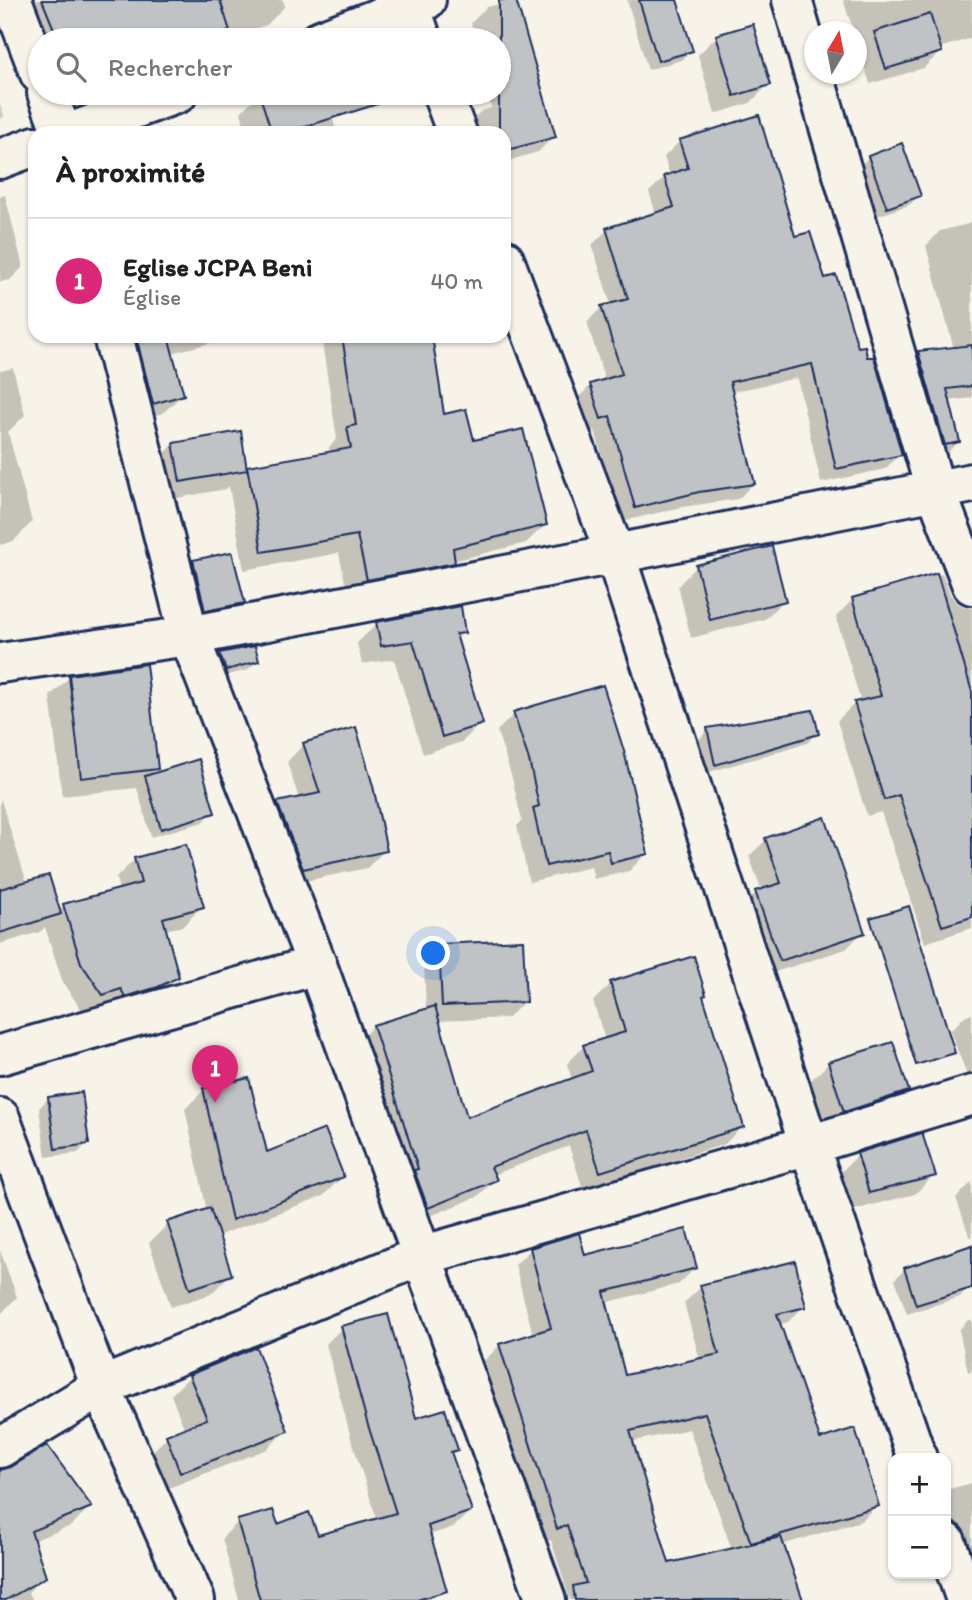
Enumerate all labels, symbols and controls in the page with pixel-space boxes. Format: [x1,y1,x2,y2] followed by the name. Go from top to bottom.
[804,21,867,84] north arrow
[28,28,511,105] search box
[52,48,90,86] icon: search
[108,51,232,83] text: Rechercher
[56,153,205,190] text: À proximité
[123,251,312,283] text: Eglise JCPA Beni
[74,267,84,295] text: 1
[430,267,483,295] text: 40 m
[123,283,181,311] text: Église
[416,936,450,970] your location
[192,1045,238,1103] pin: 1
[888,1453,951,1579] map controls
[888,1453,951,1516] button: +
[888,1516,951,1579] button: −

